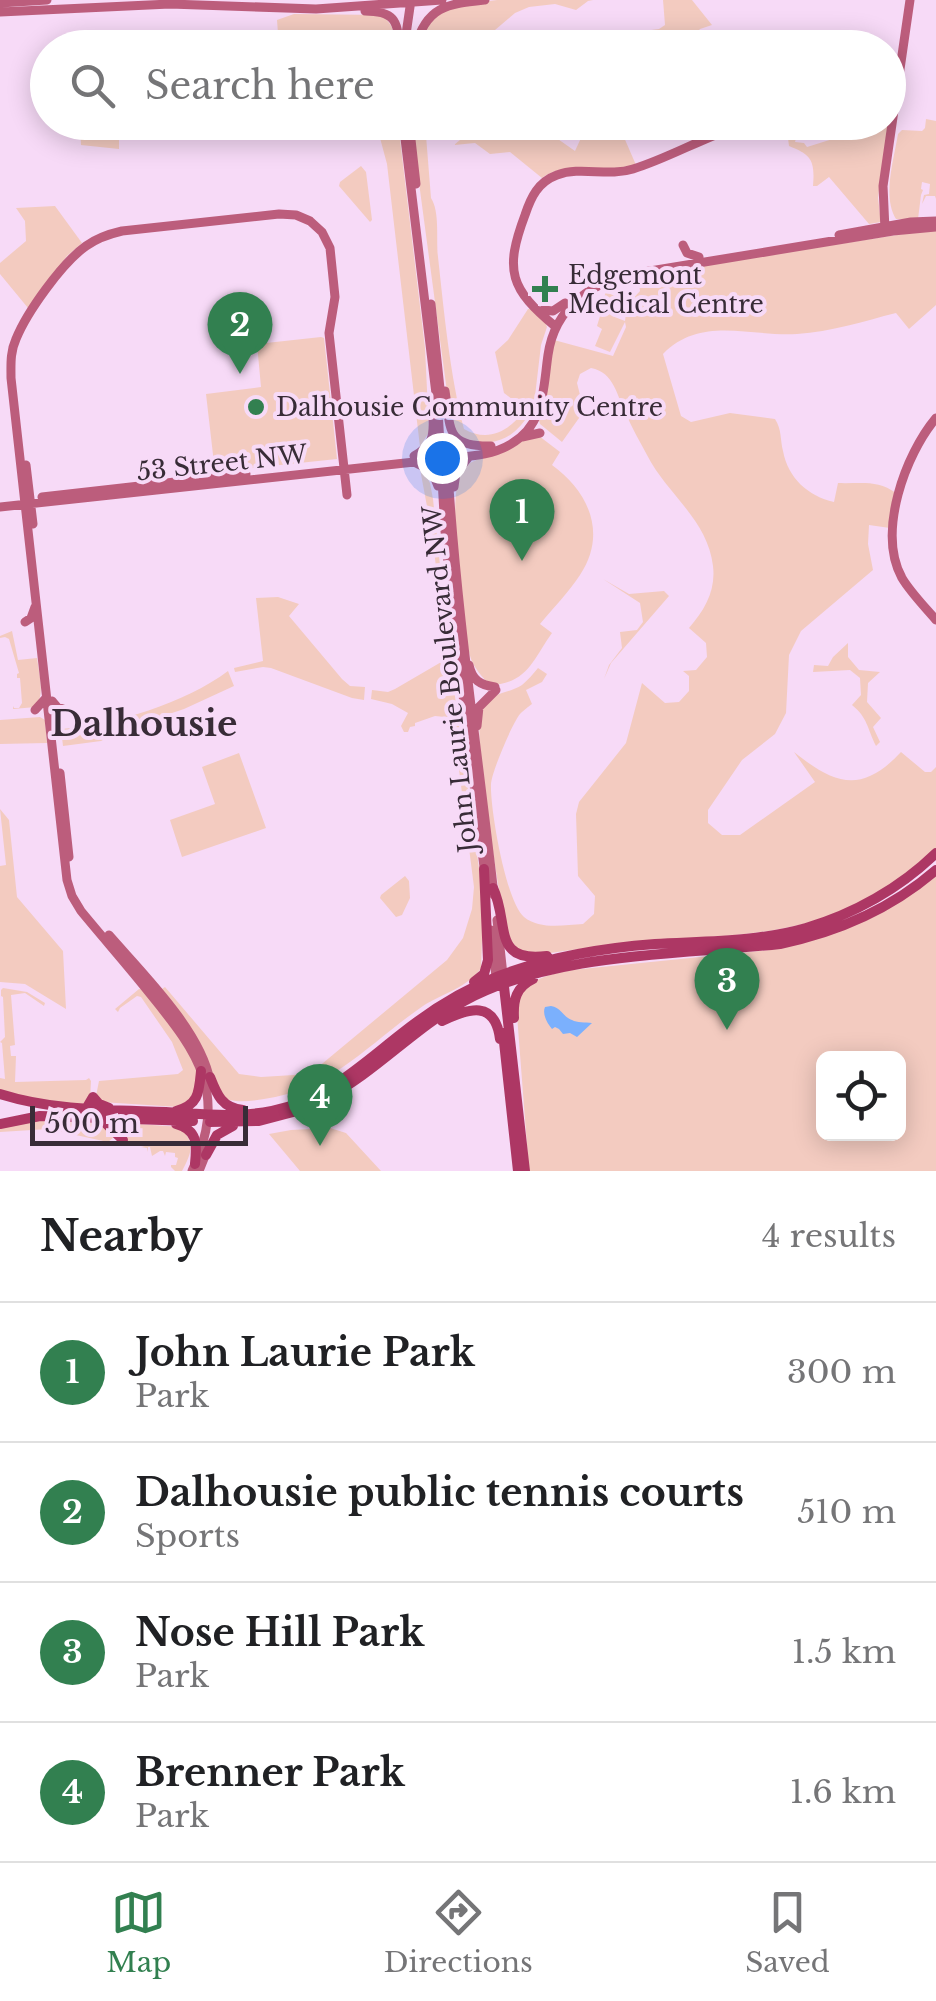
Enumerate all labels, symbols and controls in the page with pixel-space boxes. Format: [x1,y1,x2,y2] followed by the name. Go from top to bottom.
[30,30,906,140] search box
[65,58,120,113] icon: search
[145,62,375,109] text: Search here
[568,260,764,320] place label: Edgemont Medical Centre
[532,276,558,302] marker: Edgemont Medical Centre
[208,292,272,374] pin: 2
[276,392,663,423] place label: Dalhousie Community Centre
[245,396,267,418] marker: Dalhousie Community Centre
[417,433,468,484] your location
[135,439,309,487] street label: 53 Street NW
[490,478,554,561] pin: 1
[416,503,484,857] street label: John Laurie Boulevard NW
[51,702,237,745] district label: Dalhousie
[694,948,760,1030] pin: 3
[816,1051,906,1141] map controls
[816,1051,906,1141] button: locate
[288,1064,352,1146] pin: 4
[30,1101,248,1146] scale bar
[45,1106,139,1141] text: 500 m
[40,1210,203,1262] text: Nearby
[762,1216,896,1256] text: 4 results
[135,1329,475,1376] text: John Laurie Park
[66,1352,79,1392] text: 1
[787,1352,896,1392] text: 300 m
[135,1376,209,1416] text: Park
[135,1469,744,1516] text: Dalhousie public tennis courts
[62,1492,83,1532] text: 2
[797,1492,896,1532] text: 510 m
[135,1516,240,1556] text: Sports
[135,1609,424,1656] text: Nose Hill Park
[62,1632,83,1672] text: 3
[792,1632,896,1672] text: 1.5 km
[135,1656,209,1696] text: Park
[135,1749,405,1796] text: Brenner Park
[62,1772,83,1812] text: 4
[790,1772,896,1812] text: 1.6 km
[135,1796,209,1836] text: Park
[106,1885,171,1980] tab: Map
[384,1885,533,1980] tab: Directions
[745,1885,830,1980] tab: Saved

